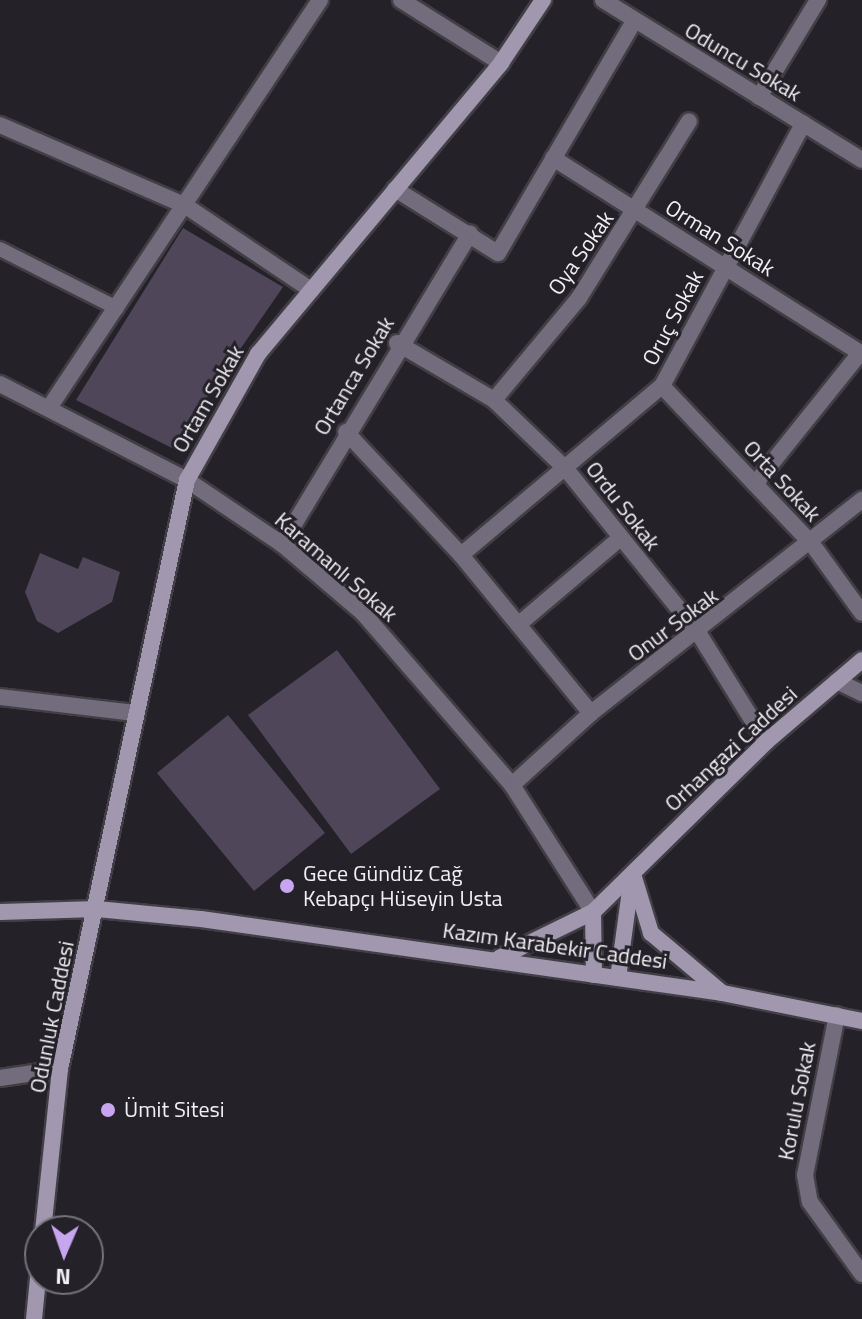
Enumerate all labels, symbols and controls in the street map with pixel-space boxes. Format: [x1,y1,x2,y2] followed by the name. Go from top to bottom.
[680,17,806,107] street label: Oduncu Sokak
[661,194,779,282] street label: Orman Sokak
[543,206,619,300] street label: Oya Sokak
[637,266,709,370] street label: Oruç Sokak
[308,312,400,440] street label: Ortanca Sokak
[167,341,249,457] street label: Ortam Sokak
[738,435,826,527] street label: Orta Sokak
[580,456,666,556] street label: Ordu Sokak
[269,507,403,627] street label: Karamanlı Sokak
[623,583,723,667] street label: Onur Sokak
[659,681,803,817] street label: Orhangazi Caddesi
[303,860,503,912] place label: Gece Gündüz Cağ Kebapçı Hüseyin Usta
[278,877,296,895] marker: Gece Gündüz Cağ Kebapçı Hüseyin Usta
[441,917,669,975] street label: Kazım Karabekir Caddesi
[24,939,80,1095] street label: Odunluk Caddesi
[773,1039,821,1163] street label: Korulu Sokak
[124,1097,225,1123] place label: Ümit Sitesi
[99,1101,117,1119] marker: Ümit Sitesi
[24,1215,104,1295] north arrow
[55,1260,71,1294] text: N

